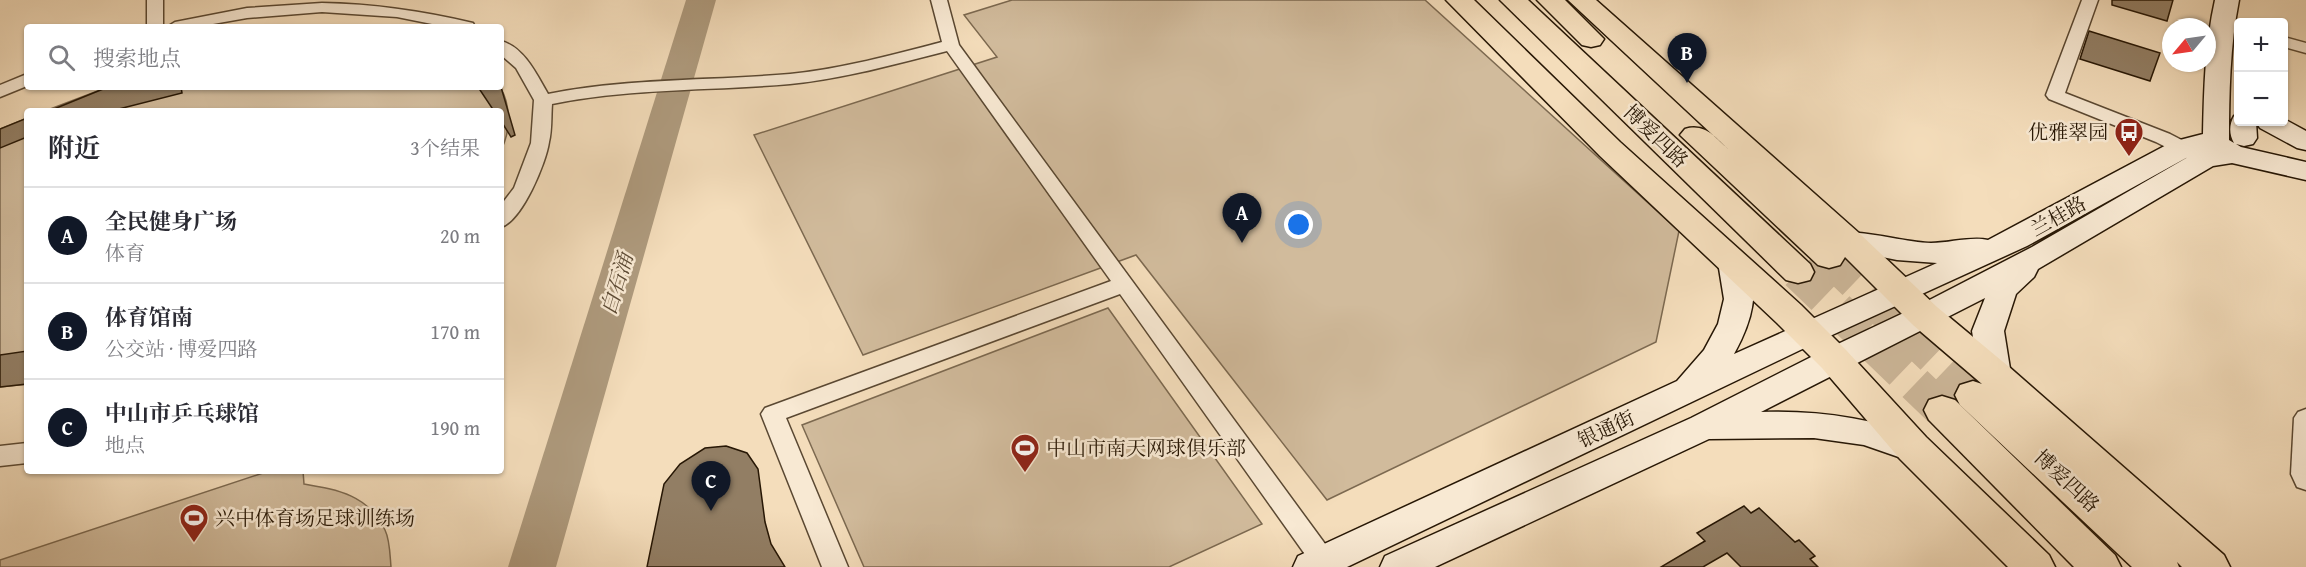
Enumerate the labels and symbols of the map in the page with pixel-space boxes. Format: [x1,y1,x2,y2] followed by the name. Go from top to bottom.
[2162,18,2216,72] north arrow
[1668,34,1706,83] pin: B
[1618,97,1695,174] street label: 博爱四路
[2113,116,2145,158] bus stop icon: 优雅翠园
[2028,117,2108,146] place label: 优雅翠园
[2024,188,2091,243] street label: 兰桂路
[1222,194,1262,243] pin: A
[1284,210,1313,239] your location
[592,247,641,319] water label: 白石涌
[1572,403,1639,454] street label: 银通街
[1009,432,1041,474] sports icon: 中山市南天网球俱乐部
[1046,433,1246,462] place label: 中山市南天网球俱乐部
[2028,443,2106,519] street label: 博爱四路
[692,462,730,511] pin: C
[178,502,210,544] sports icon: 兴中体育场足球训练场
[215,503,415,532] place label: 兴中体育场足球训练场

